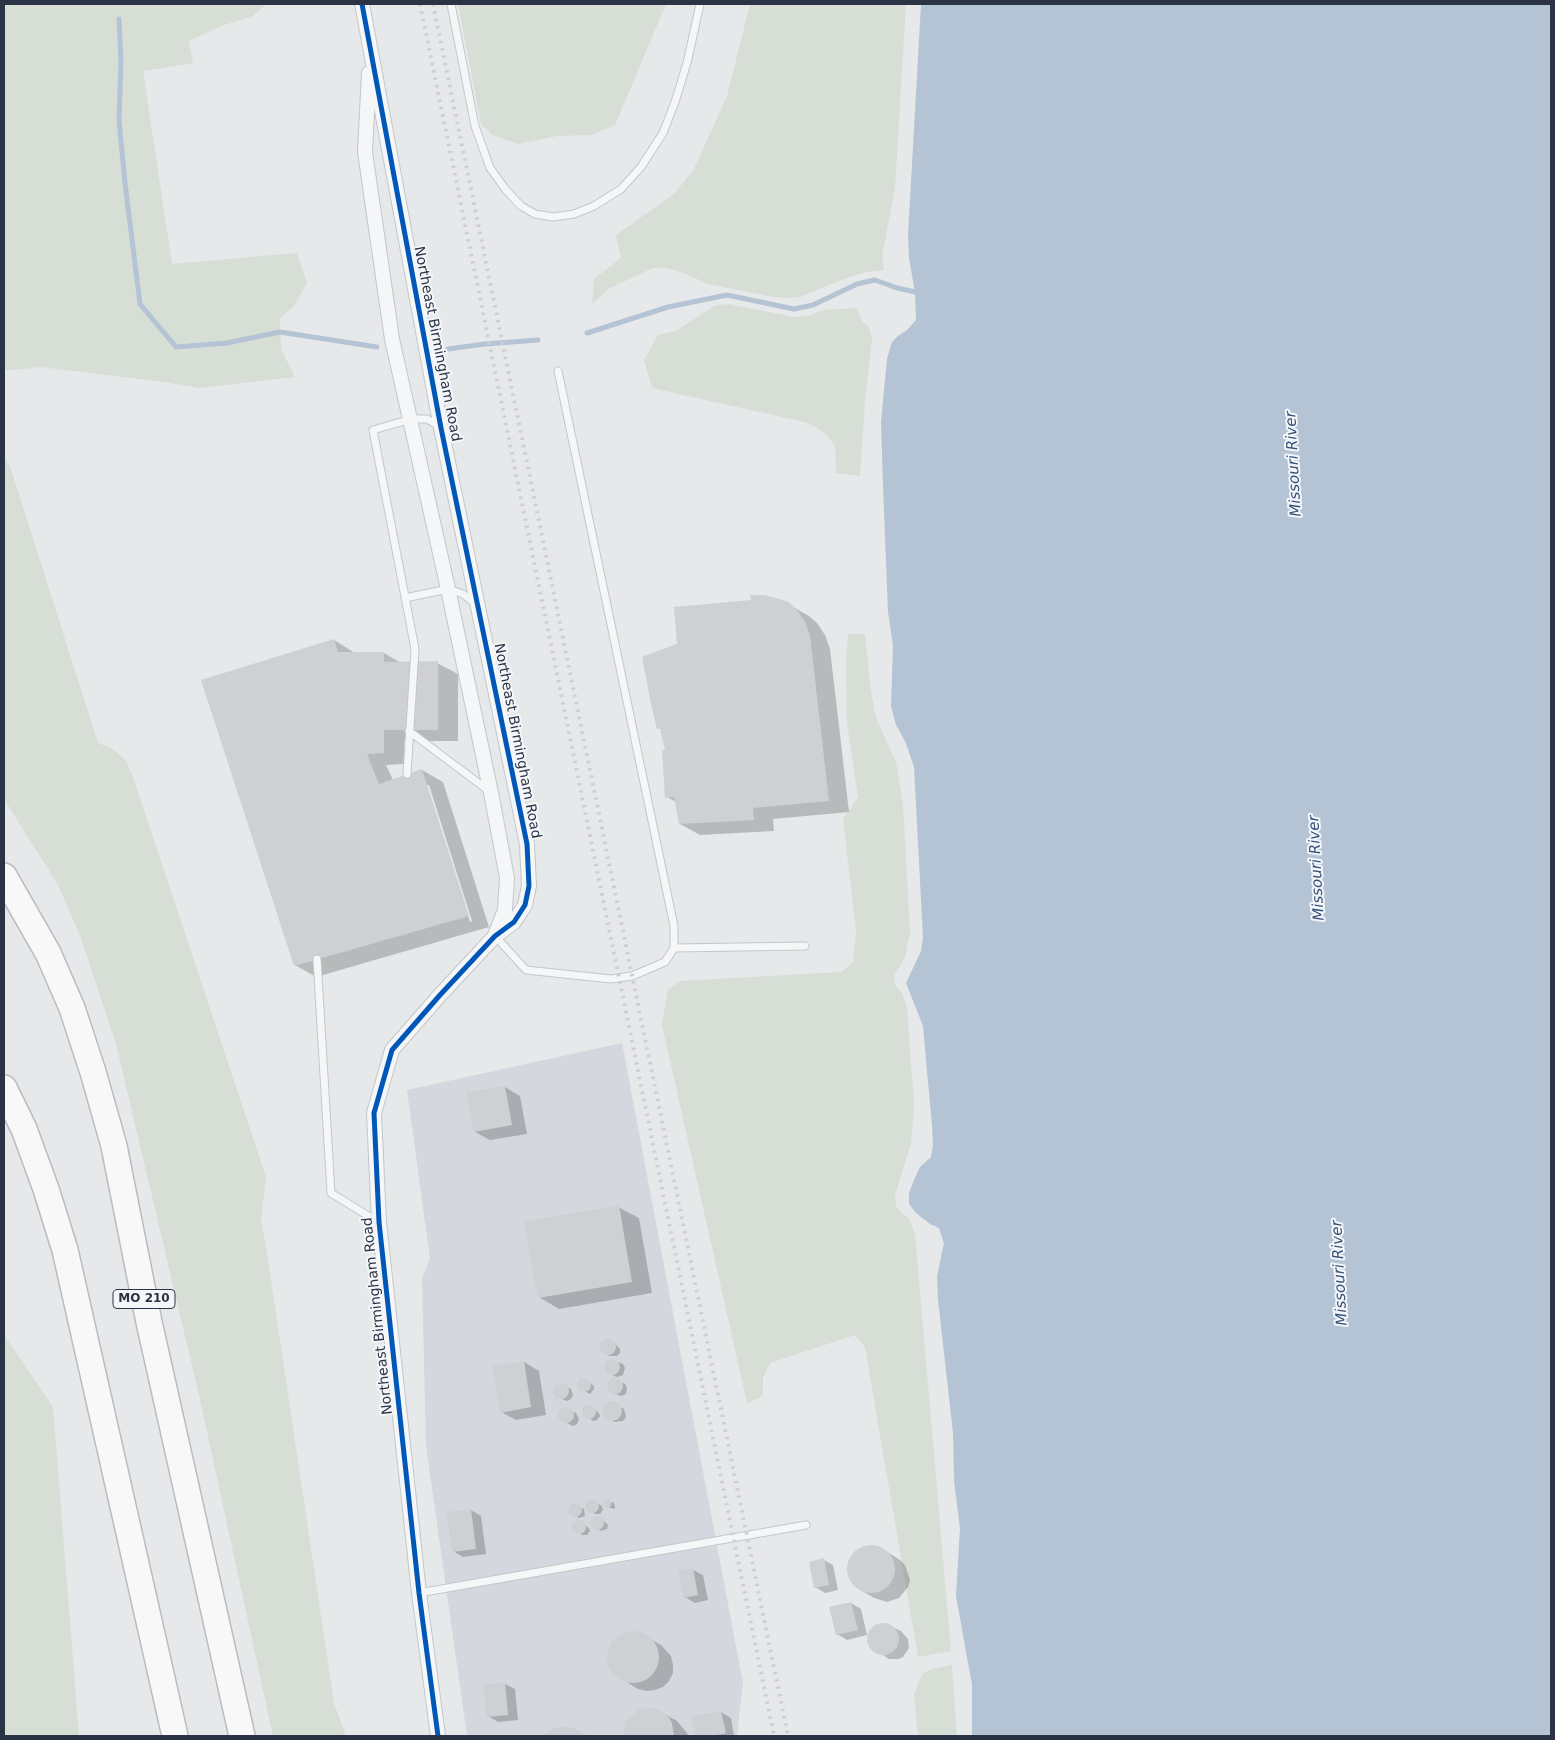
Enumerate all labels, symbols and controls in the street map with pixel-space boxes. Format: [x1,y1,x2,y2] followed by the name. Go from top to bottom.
[410,245,464,443] street label: Northeast Birmingham Road
[1282,411,1306,517] water label: Missouri River
[490,642,544,840] street label: Northeast Birmingham Road
[1305,815,1329,921] water label: Missouri River
[359,1216,397,1416] street label: Northeast Birmingham Road
[1328,1220,1352,1326] water label: Missouri River
[113,1290,175,1308] road number: MO 210

